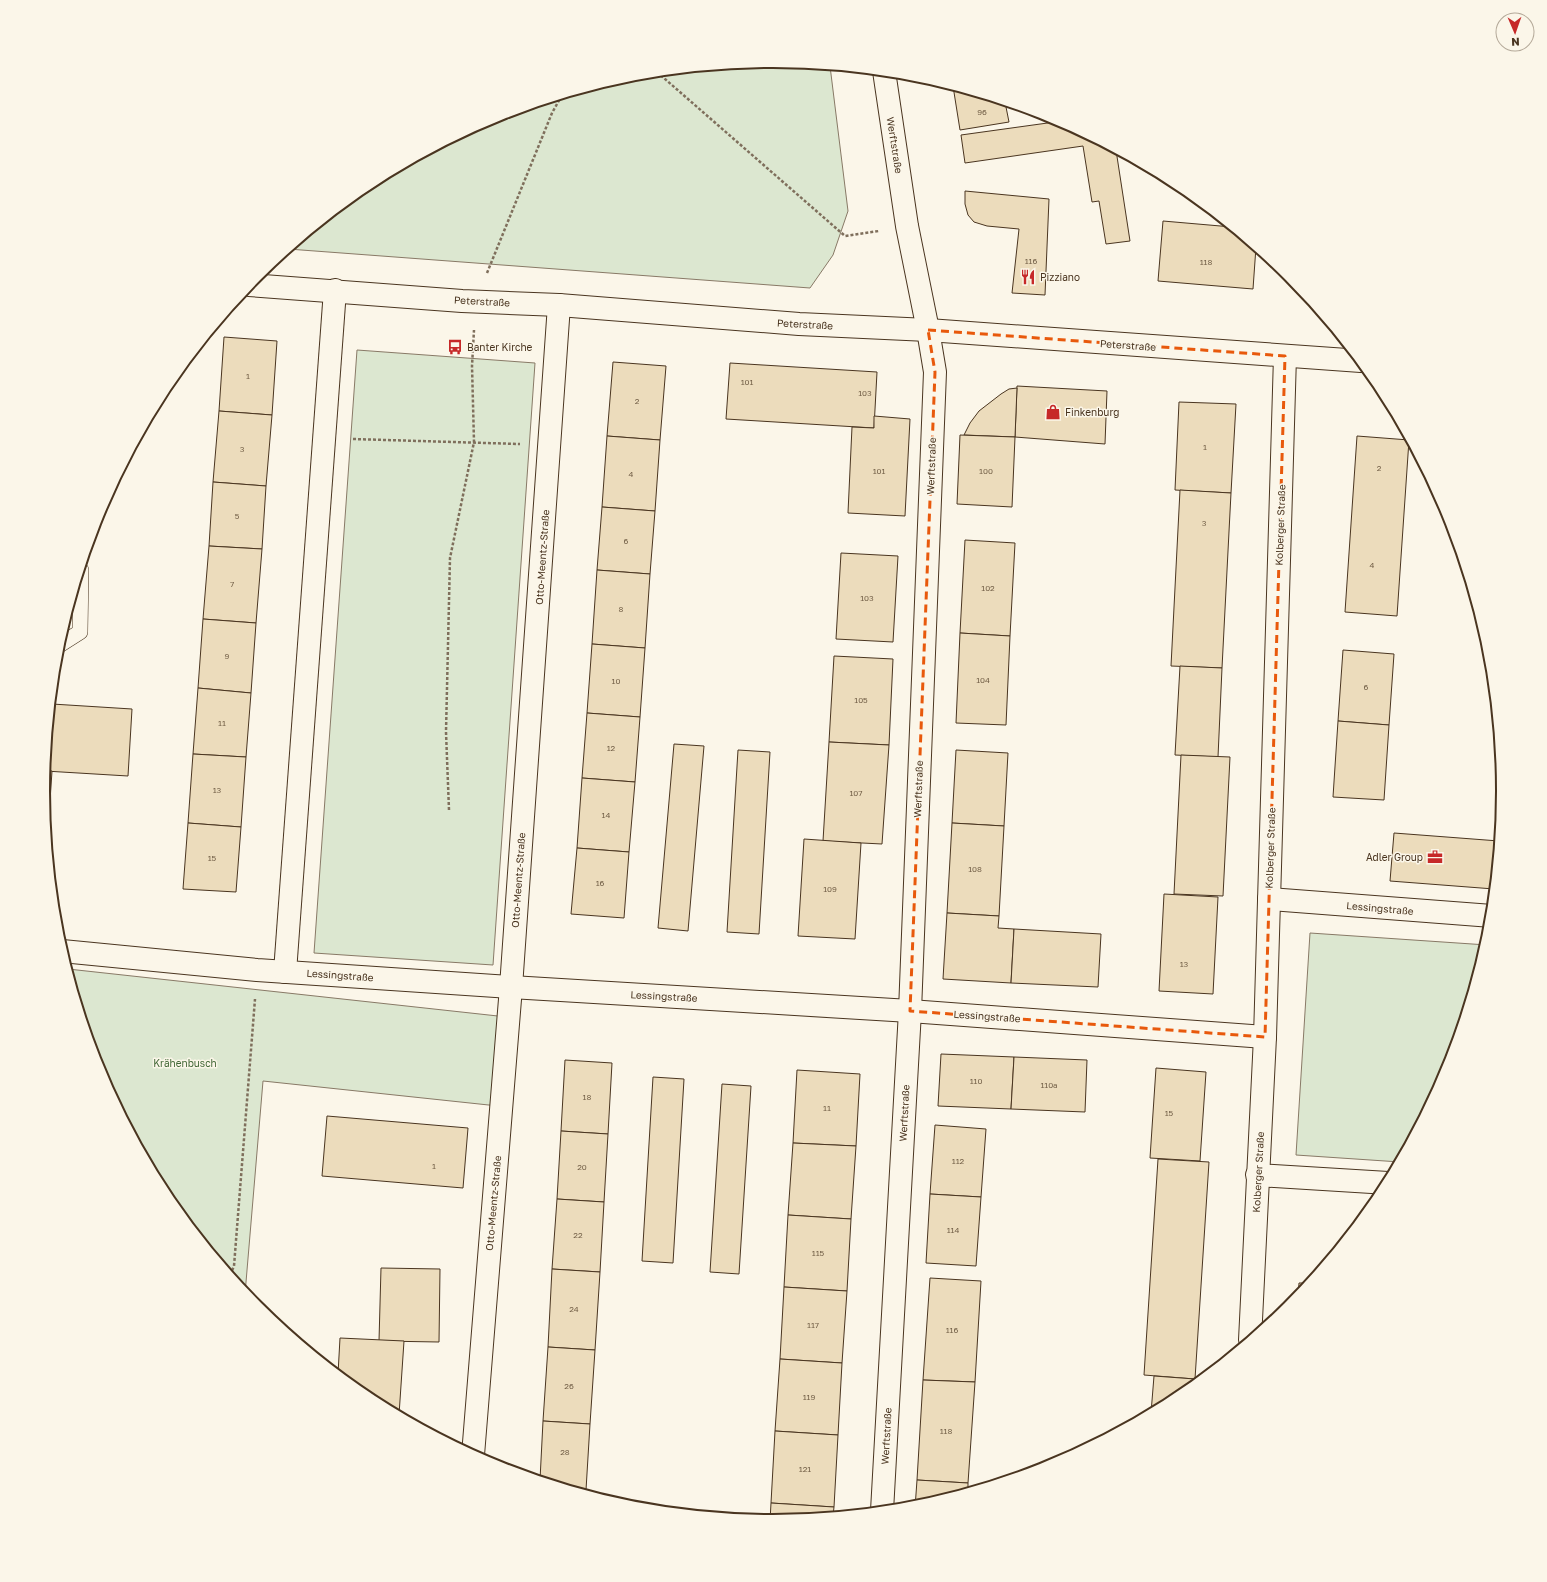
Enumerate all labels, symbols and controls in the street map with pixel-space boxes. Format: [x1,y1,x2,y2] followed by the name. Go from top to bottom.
[1495,12,1535,52] north arrow
[1511,36,1520,49] text: N
[977,107,987,117] house number: 96
[885,116,905,174] street label: Werftstraße
[1025,256,1037,266] house number: 116
[1200,257,1212,267] house number: 118
[1019,268,1037,286] restaurant icon: Pizziano
[1040,271,1080,283] place label: Pizziano
[454,294,511,308] street label: Peterstraße
[777,317,834,331] street label: Peterstraße
[1099,337,1157,353] street label: Peterstraße
[446,338,464,356] bus stop icon: Banter Kirche
[467,341,533,353] place label: Banter Kirche
[246,371,250,381] house number: 1
[741,377,753,387] house number: 101
[858,388,872,398] house number: 103
[635,396,640,406] house number: 2
[1044,403,1062,421] shop icon: Finkenburg
[1065,406,1119,418] place label: Finkenburg
[924,437,938,495] street label: Werftstraße
[1203,442,1207,452] house number: 1
[240,444,245,454] house number: 3
[1377,463,1382,473] house number: 2
[873,466,885,476] house number: 101
[979,466,993,476] house number: 100
[629,469,634,479] house number: 4
[1273,484,1287,566] street label: Kolberger Straße
[533,509,551,605] street label: Otto-Meentz-Straße
[235,511,240,521] house number: 5
[1202,518,1207,528] house number: 3
[624,536,629,546] house number: 6
[1370,560,1375,570] house number: 4
[230,579,234,589] house number: 7
[981,583,995,593] house number: 102
[860,593,874,603] house number: 103
[619,604,624,614] house number: 8
[225,651,230,661] house number: 9
[976,675,990,685] house number: 104
[612,676,620,686] house number: 10
[1364,682,1369,692] house number: 6
[854,695,868,705] house number: 105
[218,718,226,728] house number: 11
[607,743,616,753] house number: 12
[911,760,925,818] street label: Werftstraße
[213,785,222,795] house number: 13
[849,788,863,798] house number: 107
[1263,807,1277,889] street label: Kolberger Straße
[602,810,610,820] house number: 14
[509,832,527,928] street label: Otto-Meentz-Straße
[1426,848,1444,866] office icon: Adler Group
[1366,851,1423,863] place label: Adler Group
[208,853,217,863] house number: 15
[968,864,982,874] house number: 108
[596,878,605,888] house number: 16
[823,884,837,894] house number: 109
[1346,899,1414,917] street label: Lessingstraße
[1180,959,1189,969] house number: 13
[306,967,374,983] street label: Lessingstraße
[630,988,698,1004] street label: Lessingstraße
[953,1008,1021,1024] street label: Lessingstraße
[153,1057,217,1069] park label: Krähenbusch
[970,1076,982,1086] house number: 110
[1040,1080,1058,1090] house number: 110a
[897,1084,911,1142] street label: Werftstraße
[583,1092,591,1102] house number: 18
[823,1103,831,1113] house number: 11
[1165,1108,1174,1118] house number: 15
[1250,1131,1266,1213] street label: Kolberger Straße
[483,1155,503,1251] street label: Otto-Meentz-Straße
[952,1156,965,1166] house number: 112
[432,1161,436,1171] house number: 1
[577,1162,587,1172] house number: 20
[947,1225,959,1235] house number: 114
[573,1230,583,1240] house number: 22
[812,1248,825,1258] house number: 115
[569,1304,579,1314] house number: 24
[807,1320,819,1330] house number: 117
[946,1325,958,1335] house number: 116
[564,1381,574,1391] house number: 26
[803,1392,815,1402] house number: 119
[879,1407,893,1465] street label: Werftstraße
[940,1426,952,1436] house number: 118
[560,1447,570,1457] house number: 28
[799,1464,811,1474] house number: 121

